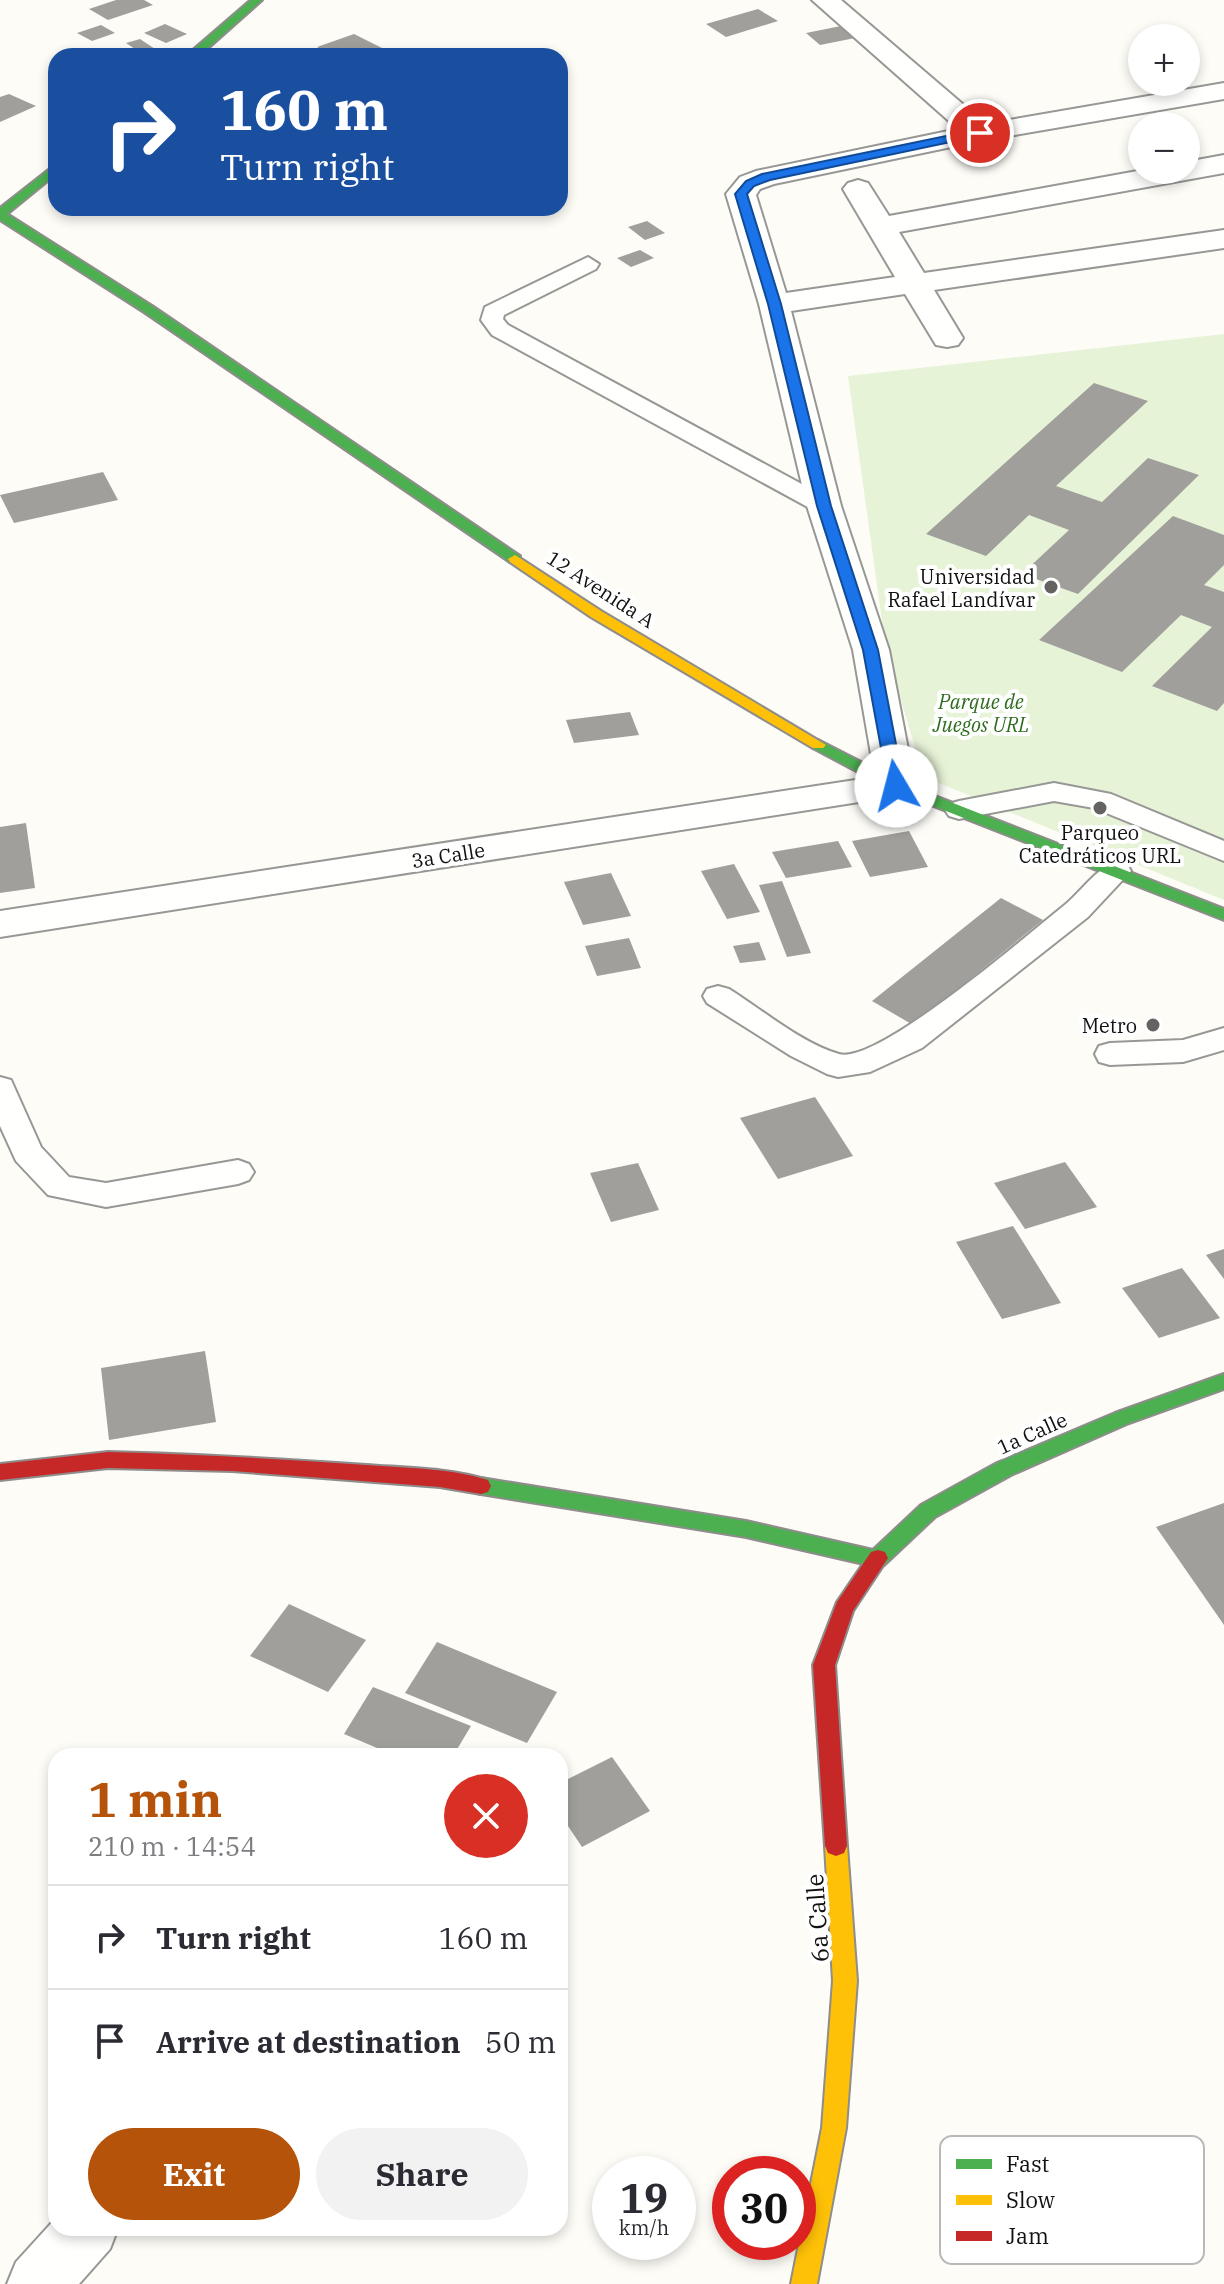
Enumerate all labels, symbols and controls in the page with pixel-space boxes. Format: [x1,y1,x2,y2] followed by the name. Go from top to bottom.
[1128,24,1200,184] map controls
[1128,24,1200,96] button: +
[220,73,388,145] text: 160 m
[88,80,192,184] icon: right
[946,99,1014,167] pin
[958,111,1002,155] icon: arrive
[1128,112,1200,184] button: −
[220,143,394,190] text: Turn right
[542,544,660,634] street label: 12 Avenida A
[887,563,1035,613] place label: Universidad Rafael Landívar
[1042,578,1060,596] marker: Universidad Rafael Landívar
[932,688,1029,738] park label: Parque de Juegos URL
[854,744,938,828] position arrow
[1091,799,1109,817] marker: Parqueo Catedráticos URL
[1019,819,1181,869] place label: Parqueo Catedráticos URL
[409,836,487,874] street label: 3a Calle
[1082,1012,1137,1039] place label: Metro
[1144,1016,1162,1034] marker: Metro
[993,1406,1071,1460] street label: 1a Calle
[88,1768,222,1830] text: 1 min
[444,1774,528,1858] button: close
[88,1829,256,1863] text: 210 m · 14:54
[798,1873,836,1963] street label: 6a Calle
[88,1915,132,1959] icon: right
[156,1918,311,1957] text: Turn right
[438,1918,528,1957] text: 160 m
[88,2019,132,2063] icon: arrive
[156,2022,461,2061] text: Arrive at destination
[485,2022,556,2061] text: 50 m
[88,2128,300,2220] button: Exit
[316,2128,528,2220] button: Share
[940,2136,1204,2264] legend
[1006,2149,1049,2178] text: Fast
[712,2156,816,2260] speed limit sign: 30
[620,2172,668,2224] text: 19
[1006,2185,1055,2214] text: Slow
[619,2214,669,2241] text: km/h
[1006,2221,1049,2250] text: Jam

